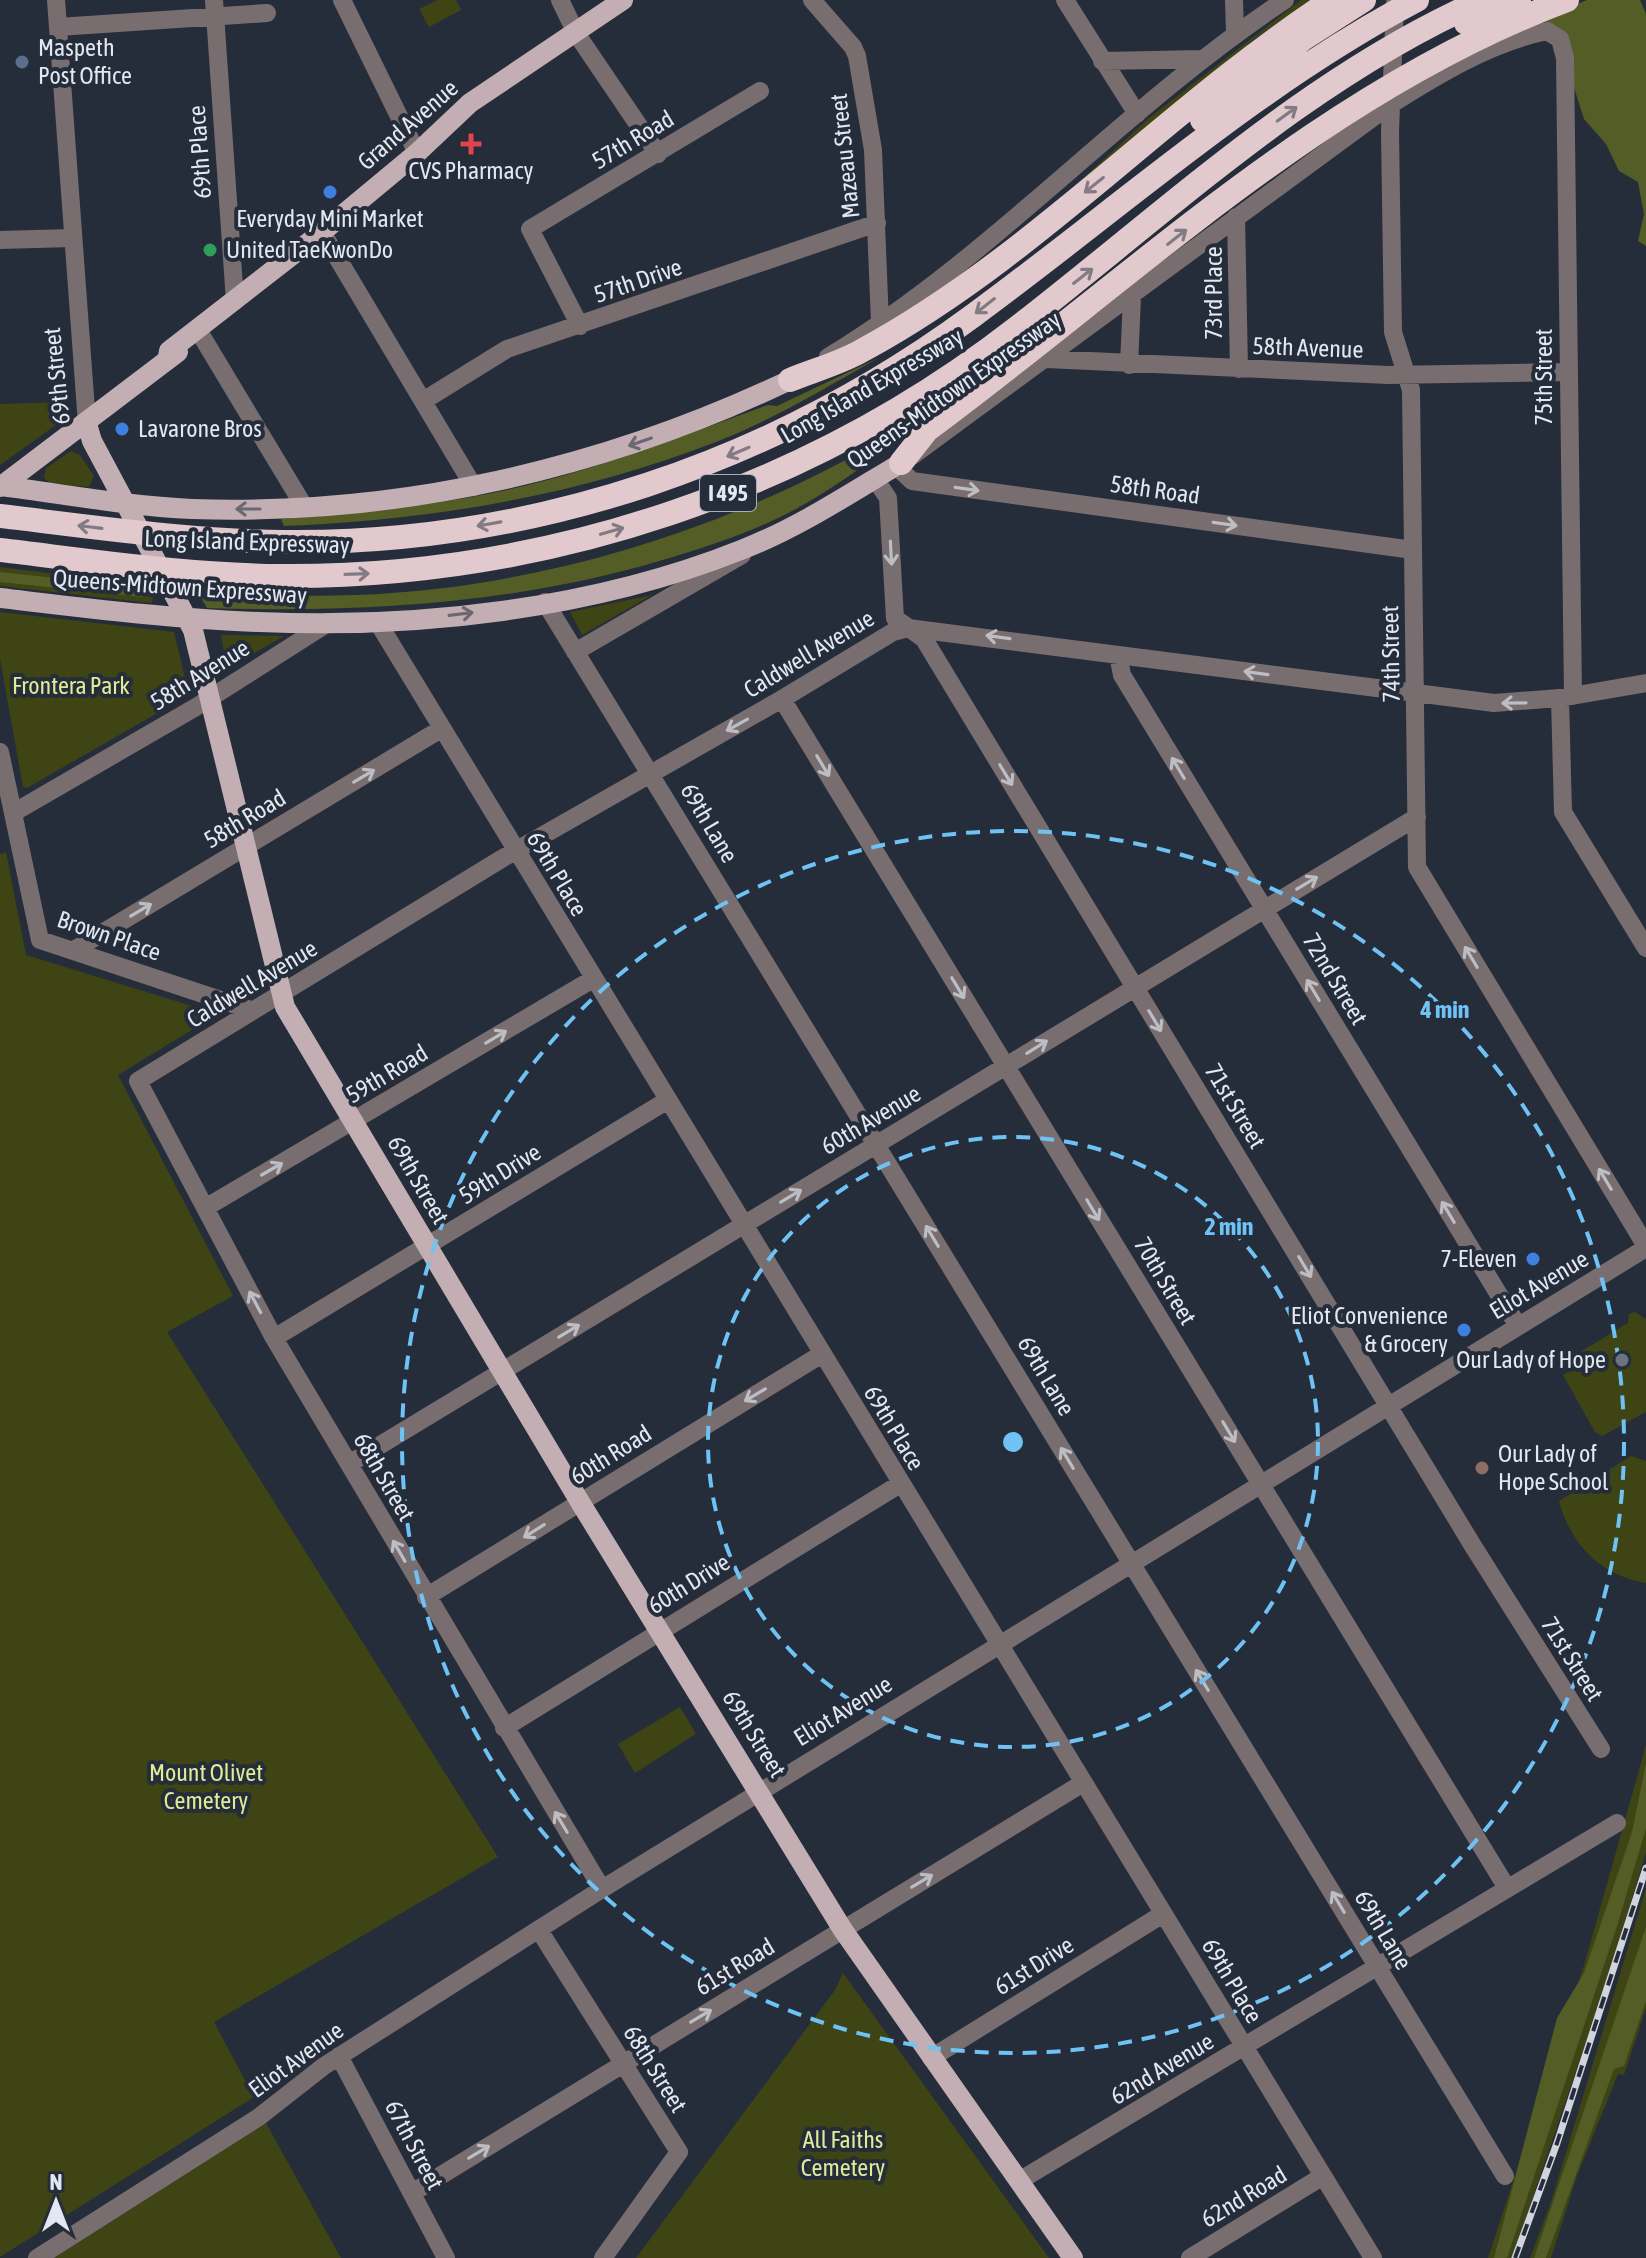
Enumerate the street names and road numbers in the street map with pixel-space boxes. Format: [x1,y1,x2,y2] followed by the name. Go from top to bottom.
[352,74,463,175] street label: Grand Avenue
[825,92,864,220] street label: Mazeau Street
[183,104,216,200] street label: 69th Place
[587,105,678,174] street label: 57th Road
[1200,246,1227,340] street label: 73rd Place
[590,253,685,308] street label: 57th Drive
[842,305,1066,474] street label: Queens-Midtown Expressway
[776,322,968,449] street label: Long Island Expressway
[38,326,75,426] street label: 69th Street
[1530,328,1557,426] street label: 75th Street
[1252,332,1364,363] street label: 58th Avenue
[1109,470,1202,509] street label: 58th Road
[700,475,756,511] road number: I 495
[144,524,350,559] street label: Long Island Expressway
[52,564,308,609] street label: Queens-Midtown Expressway
[739,604,879,703] street label: Caldwell Avenue
[1376,605,1405,703] street label: 74th Street
[146,634,254,715] street label: 58th Avenue
[675,778,744,867] street label: 69th Lane
[199,784,290,853] street label: 58th Road
[522,827,593,921] street label: 69th Place
[54,905,165,966] street label: Brown Place
[1298,928,1373,1029] street label: 72nd Street
[182,934,322,1033] street label: Caldwell Avenue
[341,1039,432,1108] street label: 59th Road
[1200,1059,1271,1153] street label: 71st Street
[816,1079,925,1160] street label: 60th Avenue
[382,1131,454,1229] street label: 69th Street
[454,1138,545,1209] street label: 59th Drive
[1129,1232,1202,1329] street label: 70th Street
[1485,1245,1593,1324] street label: Eliot Avenue
[1012,1331,1081,1420] street label: 69th Lane
[859,1381,930,1475] street label: 69th Place
[565,1419,656,1490] street label: 60th Road
[348,1428,420,1526] street label: 68th Street
[643,1548,734,1619] street label: 60th Drive
[1536,1612,1609,1706] street label: 71st Street
[789,1670,897,1751] street label: Eliot Avenue
[717,1685,792,1782] street label: 69th Street
[1349,1885,1418,1974] street label: 69th Lane
[989,1931,1078,2000] street label: 61st Drive
[690,1933,779,2001] street label: 61st Road
[1197,1934,1268,2028] street label: 69th Place
[243,2016,348,2103] street label: Eliot Avenue
[618,2020,693,2117] street label: 68th Street
[1105,2027,1218,2110] street label: 62nd Avenue
[380,2096,449,2194] street label: 67th Street
[1196,2161,1291,2233] street label: 62nd Road

